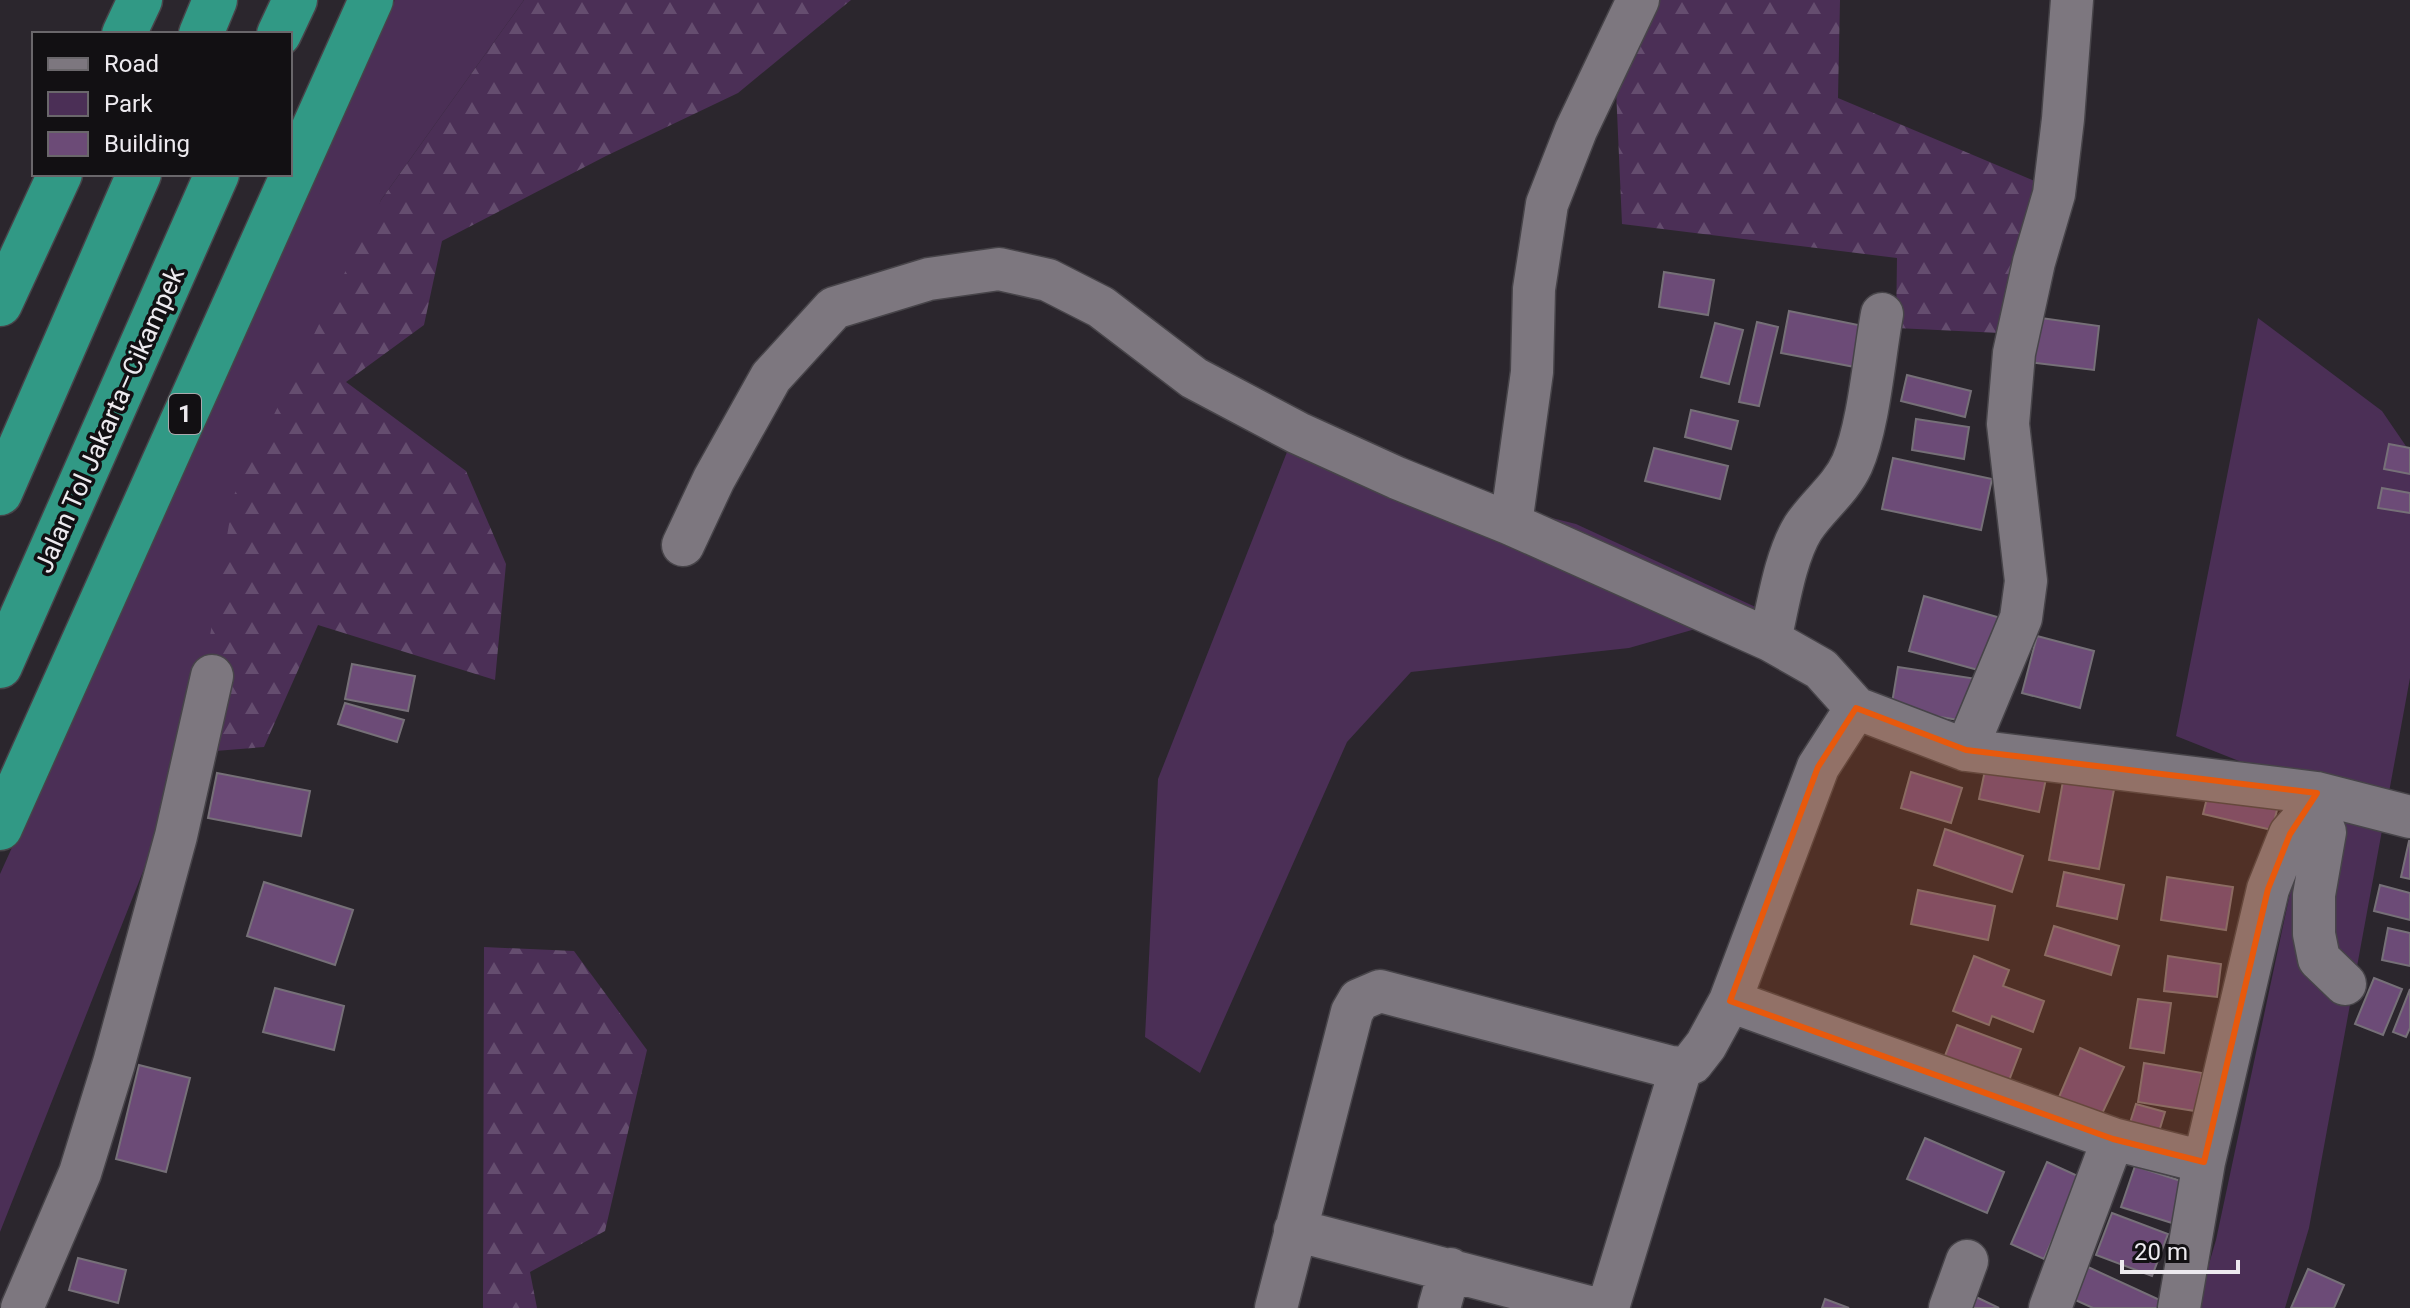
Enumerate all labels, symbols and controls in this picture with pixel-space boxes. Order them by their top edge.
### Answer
legend [32,32,292,176]
text: Road [104,50,159,78]
text: Park [104,90,153,118]
text: Building [104,130,190,158]
street label: Jalan Tol Jakarta–Cikampek [28,262,190,577]
road number: 1 [169,394,201,434]
scale bar [2122,1224,2238,1274]
text: 20 m [2134,1238,2188,1266]

